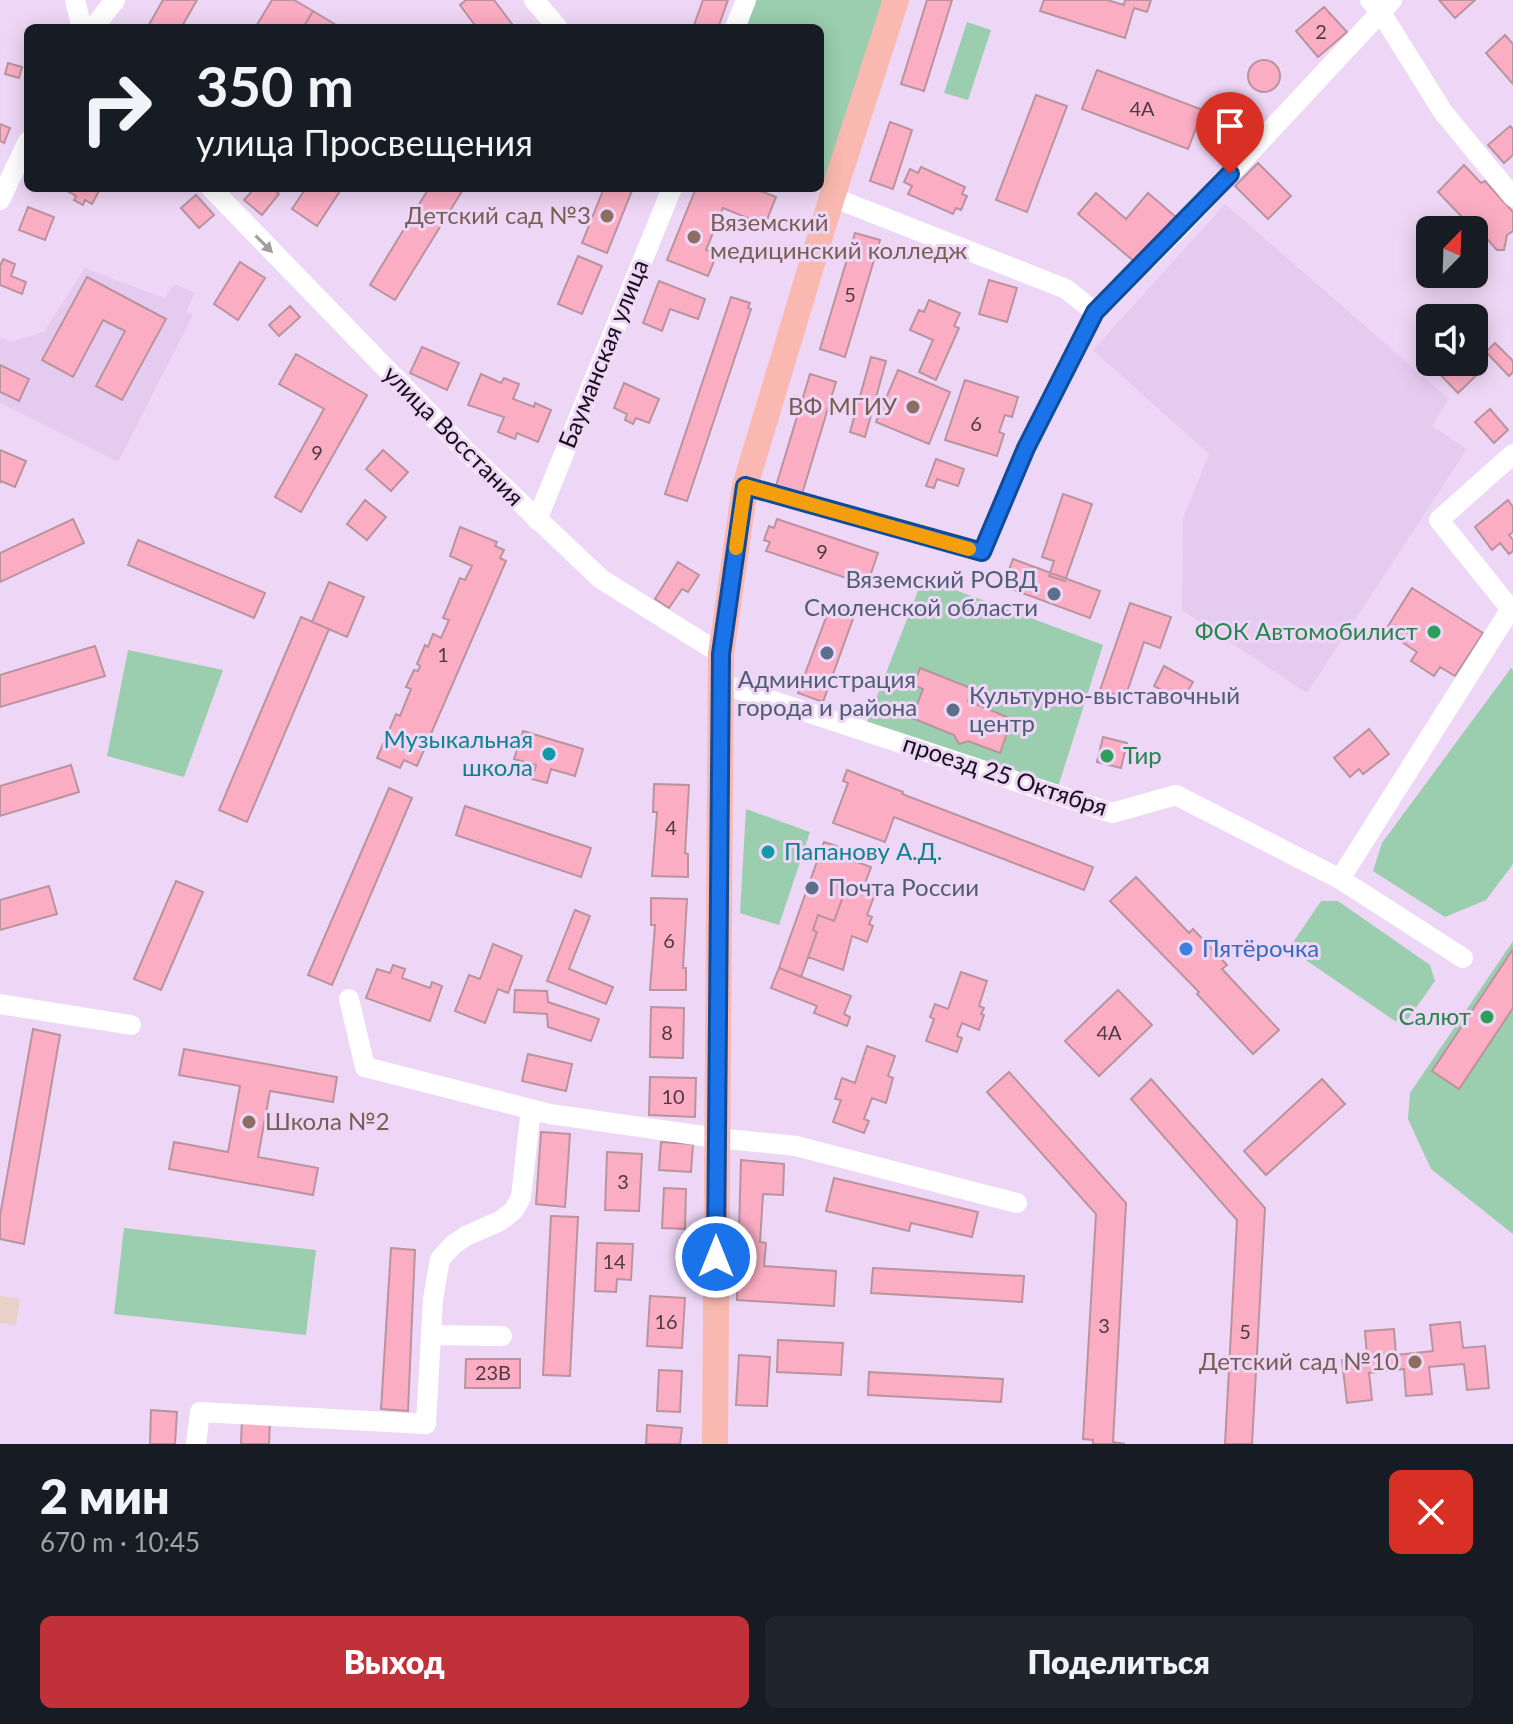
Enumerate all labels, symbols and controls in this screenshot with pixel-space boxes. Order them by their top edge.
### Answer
house number: 2 [1315,19,1327,43]
text: 350 m [196,52,354,119]
icon: right [64,56,168,160]
pin [1196,92,1264,174]
house number: 4А [1129,96,1155,120]
icon: arrive [1208,104,1252,148]
text: улица Просвещения [196,120,533,164]
place label: Детский сад №3 [405,200,591,229]
marker: Детский сад №3 [598,207,616,225]
place label: Вяземский медицинский колледж [710,207,967,264]
north arrow [1416,216,1488,288]
map controls [1416,216,1488,376]
marker: Вяземский медицинский колледж [685,228,703,246]
one-way arrow [255,234,273,253]
street label: Бауманская улица [552,255,654,452]
house number: 5 [844,282,856,306]
button: sound [1416,304,1488,376]
street label: улица Восстания [378,359,530,511]
place label: ВФ МГИУ [788,391,898,420]
marker: ВФ МГИУ [904,398,922,416]
house number: 6 [970,411,982,435]
house number: 9 [311,440,323,464]
house number: 9 [816,539,828,563]
place label: Вяземский РОВД Смоленской области [804,564,1038,621]
marker: Вяземский РОВД Смоленской области [1045,585,1063,603]
place label: ФОК Автомобилист [1195,616,1418,645]
marker: ФОК Автомобилист [1425,623,1443,641]
house number: 1 [437,642,449,666]
marker: Администрация города и района [818,644,836,662]
place label: Администрация города и района [737,664,917,721]
place label: Культурно-выставочный центр [969,680,1240,737]
marker: Культурно-выставочный центр [944,701,962,719]
place label: Музыкальная школа [383,724,533,781]
street label: проезд 25 Октября [900,728,1111,821]
place label: Тир [1123,740,1162,769]
marker: Музыкальная школа [540,745,558,763]
marker: Тир [1098,747,1116,765]
house number: 4 [665,815,677,839]
place label: Папанову А.Д. [784,836,942,865]
marker: Папанову А.Д. [759,843,777,861]
place label: Почта России [828,872,979,901]
marker: Почта России [803,879,821,897]
house number: 6 [663,928,675,952]
place label: Пятёрочка [1202,933,1319,962]
marker: Пятёрочка [1177,940,1195,958]
place label: Салют [1399,1001,1471,1030]
marker: Салют [1478,1008,1496,1026]
house number: 8 [661,1020,673,1044]
house number: 4А [1096,1020,1122,1044]
house number: 10 [661,1084,685,1108]
place label: Школа №2 [265,1106,390,1135]
marker: Школа №2 [240,1113,258,1131]
house number: 3 [617,1169,629,1193]
position arrow [674,1215,758,1299]
house number: 14 [602,1249,626,1273]
house number: 16 [654,1309,678,1333]
house number: 3 [1098,1313,1110,1337]
house number: 5 [1239,1319,1251,1343]
place label: Детский сад №10 [1199,1346,1399,1375]
marker: Детский сад №10 [1406,1353,1424,1371]
house number: 23В [475,1360,511,1384]
text: 2 мин [40,1467,170,1524]
button: close [1389,1470,1473,1554]
text: 670 m · 10:45 [40,1526,200,1558]
button: Выход [40,1616,749,1708]
button: Поделиться [765,1616,1473,1708]

